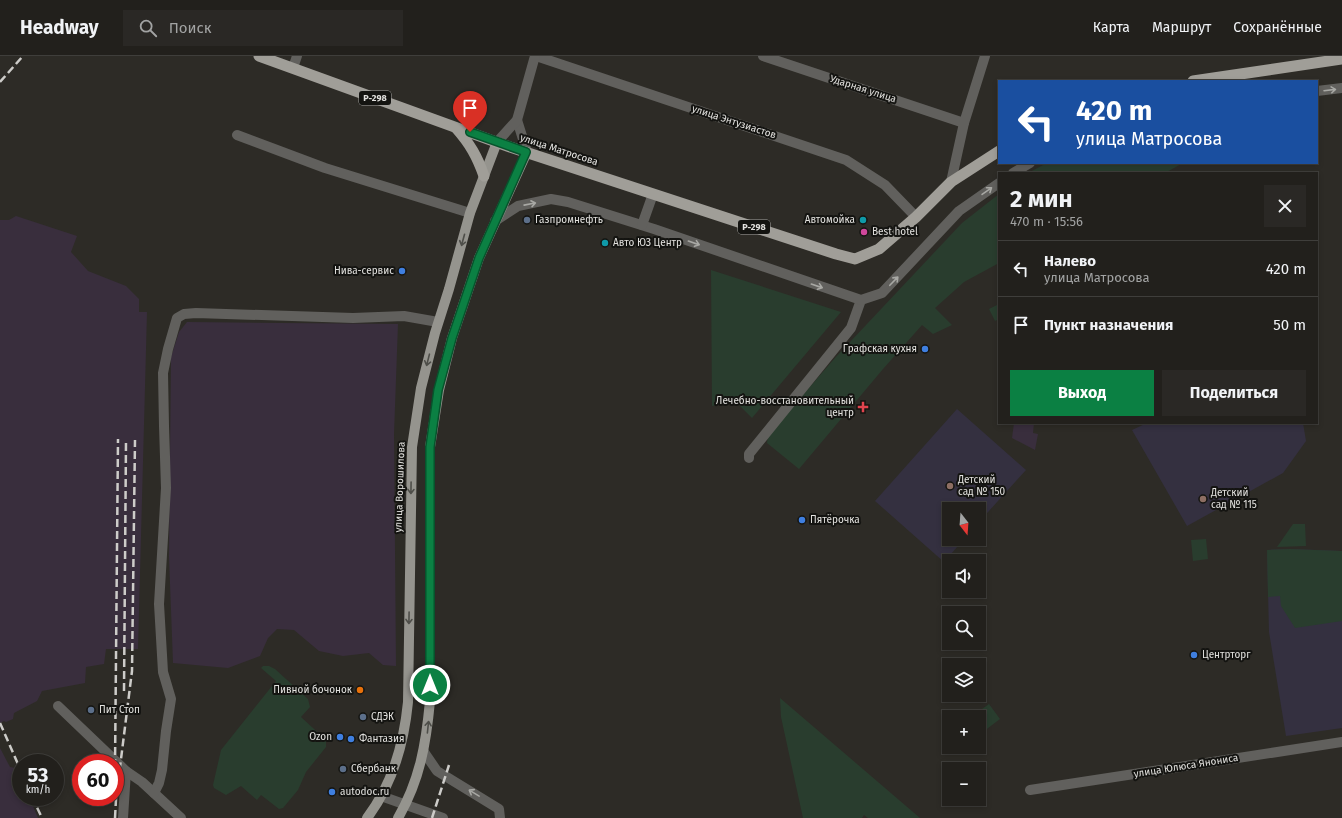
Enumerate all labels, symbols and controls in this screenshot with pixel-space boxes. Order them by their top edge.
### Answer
search box [123,10,403,46]
text: Headway [20,16,99,39]
icon: search [137,17,159,39]
text: Поиск [169,19,212,37]
text: Карта [1093,19,1130,36]
text: Маршрут [1152,19,1211,36]
text: Сохранённые [1233,19,1322,36]
street label: Ударная улица [828,73,898,105]
one-way arrow [1323,86,1336,94]
road number: Р-298 [359,91,391,105]
pin [453,91,487,132]
text: 420 m [1076,94,1152,127]
icon: left [1010,96,1062,148]
icon: arrive [459,97,481,119]
street label: улица Энтузиастов [690,103,778,141]
text: улица Матросова [1076,128,1222,150]
street label: улица Матросова [519,132,599,168]
text: 2 мин [1010,185,1072,213]
button: close [1264,185,1306,227]
one-way arrow [982,187,993,195]
one-way arrow [523,199,536,207]
place label: Газпромнефть [535,214,603,226]
place label: Автомойка [805,214,855,226]
text: 470 m · 15:56 [1010,214,1083,229]
marker: Газпромнефть [522,215,532,225]
marker: Автомойка [858,215,868,225]
road number: Р-298 [738,220,770,234]
place label: Best hotel [872,226,918,238]
marker: Best hotel [859,227,869,237]
one-way arrow [459,233,466,246]
place label: Авто ЮЗ Центр [613,237,682,249]
marker: Авто ЮЗ Центр [600,238,610,248]
one-way arrow [688,240,701,247]
text: Налево [1044,252,1096,270]
icon: left [1010,258,1032,280]
text: 420 m [1266,260,1306,278]
place label: Нива-сервис [334,265,394,277]
marker: Нива-сервис [397,266,407,276]
text: улица Матросова [1044,270,1150,285]
one-way arrow [889,276,899,286]
one-way arrow [811,282,823,290]
icon: arrive [1010,314,1032,336]
text: Пункт назначения [1044,316,1173,334]
text: 50 m [1273,316,1306,334]
place label: Графская кухня [843,343,917,355]
marker: Графская кухня [920,344,930,354]
one-way arrow [424,353,431,366]
button: Выход [1010,370,1154,416]
button: Поделиться [1162,370,1306,416]
place label: Лечебно-восстановительный центр [716,395,854,419]
marker: Лечебно-восстановительный центр [857,401,869,413]
street label: улица Ворошилова [392,441,408,533]
place label: Детский сад № 150 [957,474,1006,498]
one-way arrow [407,481,415,494]
marker: Детский сад № 150 [945,481,955,491]
place label: Детский сад № 115 [1210,487,1257,511]
marker: Детский сад № 115 [1198,494,1208,504]
north arrow [942,502,986,546]
map controls [942,502,986,806]
place label: Пятёрочка [810,513,860,526]
marker: Пятёрочка [797,515,807,525]
button: sound [942,554,986,598]
button: search [942,606,986,650]
one-way arrow [405,611,413,624]
place label: Центрторг [1202,649,1251,661]
marker: Центрторг [1189,650,1199,660]
button: layers [942,658,986,702]
position arrow [409,664,451,706]
place label: Пивной бочонок [273,684,353,696]
marker: Пивной бочонок [355,685,365,695]
place label: Пит Стоп [99,704,140,716]
marker: Пит Стоп [86,705,96,715]
button: + [942,710,986,754]
place label: СДЭК [371,711,394,723]
marker: СДЭК [358,712,368,722]
one-way arrow [424,721,431,734]
place label: Ozon [309,731,332,743]
marker: Ozon [335,732,345,742]
place label: Фантазия [359,733,405,745]
marker: Фантазия [346,734,356,744]
street label: улица Юлюса Янониса [1133,752,1239,780]
speed limit sign: 60 [72,754,124,806]
button: − [942,762,986,806]
text: 53 [28,763,48,787]
place label: Сбербанк [351,763,397,775]
marker: Сбербанк [338,764,348,774]
text: km/h [26,784,50,796]
place label: autodoc.ru [340,786,389,798]
marker: autodoc.ru [327,787,337,797]
one-way arrow [468,789,480,797]

